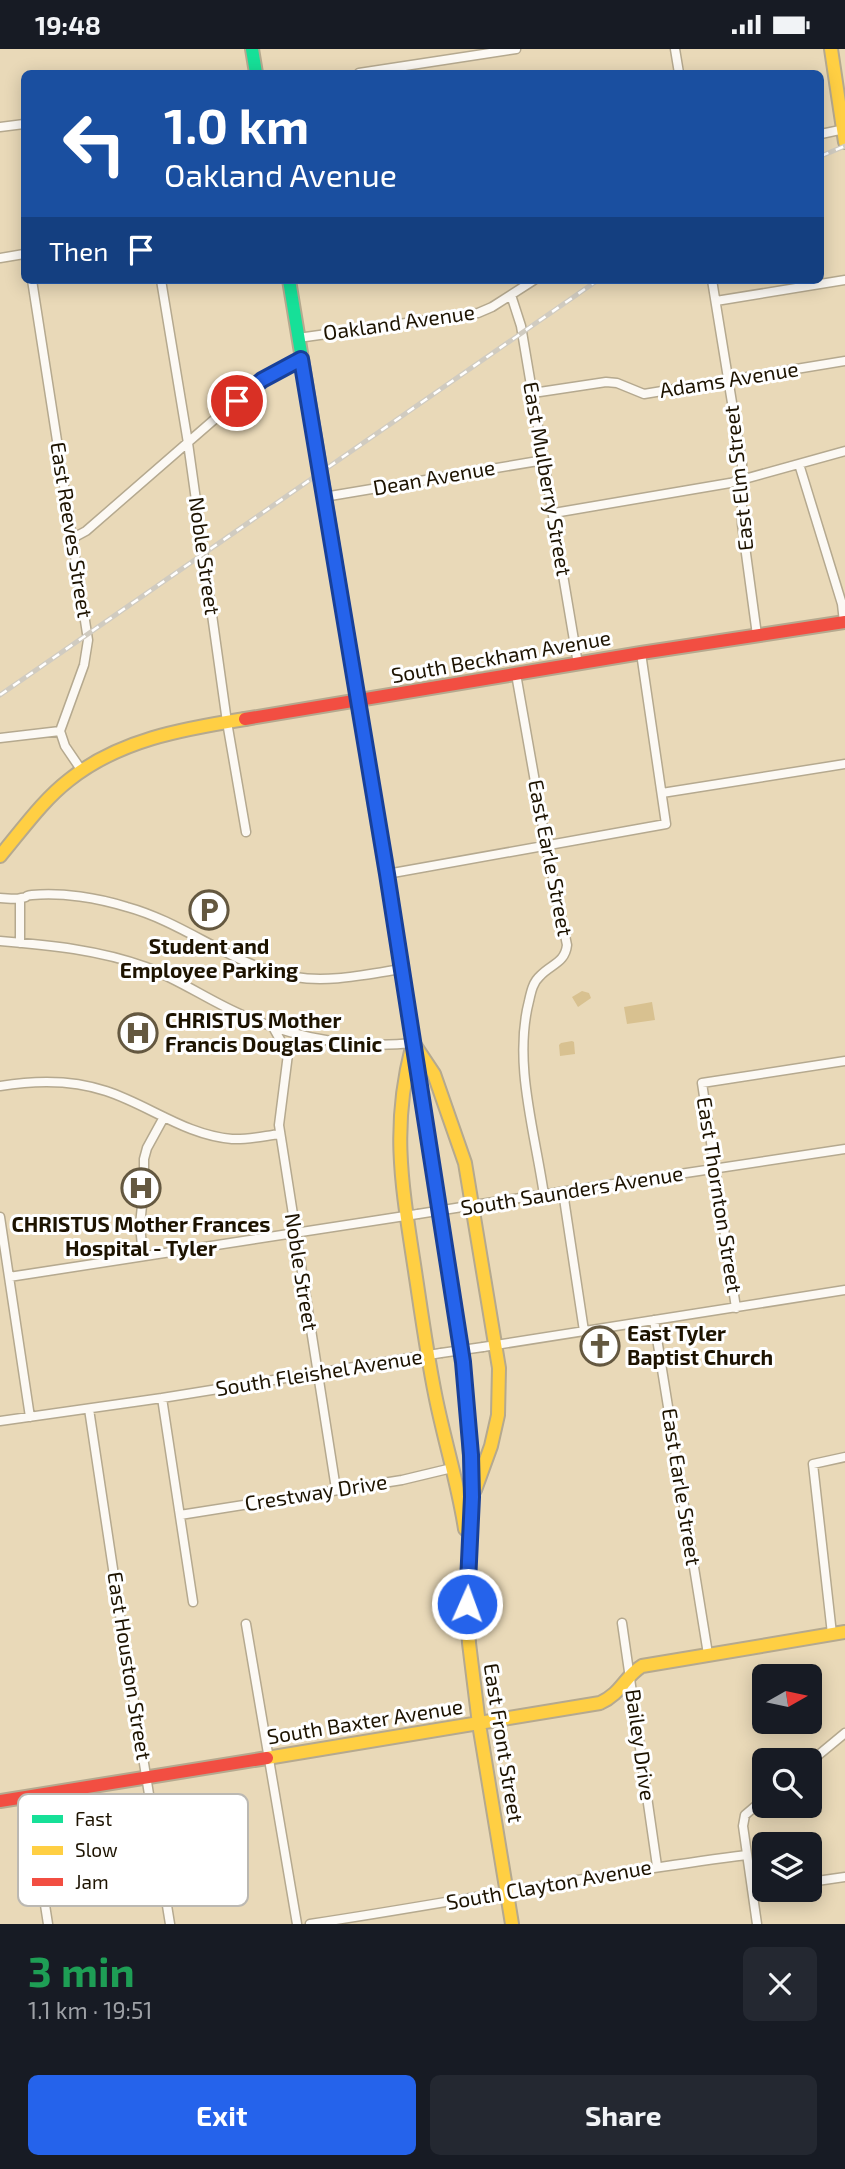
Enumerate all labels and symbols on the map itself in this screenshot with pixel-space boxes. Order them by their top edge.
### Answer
street label: Oakland Avenue [321,299,476,345]
street label: Adams Avenue [658,355,800,402]
pin [207,371,267,431]
street label: East Mulberry Street [519,380,578,578]
street label: East Elm Street [717,404,758,552]
street label: East Reeves Street [46,440,99,620]
street label: Dean Avenue [371,453,497,500]
street label: Noble Street [185,495,226,617]
street label: South Beckham Avenue [389,624,612,687]
street label: East Earle Street [524,777,579,938]
parking icon: Student and Employee Parking [188,889,230,931]
place label: Student and Employee Parking [120,933,298,983]
place label: CHRISTUS Mother Francis Douglas Clinic [165,1007,382,1056]
hospital icon: CHRISTUS Mother Francis Douglas Clinic [117,1012,159,1054]
street label: East Thornton Street [693,1095,748,1295]
street label: South Saunders Avenue [459,1160,685,1219]
hospital icon: CHRISTUS Mother Frances Hospital - Tyler [120,1167,162,1209]
place label: CHRISTUS Mother Frances Hospital - Tyler [12,1211,270,1261]
street label: Noble Street [281,1211,324,1333]
place label: East Tyler Baptist Church [627,1320,773,1369]
church icon: East Tyler Baptist Church [579,1325,621,1367]
street label: South Fleishel Avenue [214,1343,424,1400]
street label: East Earle Street [658,1406,707,1567]
street label: Crestway Drive [243,1468,389,1515]
position arrow [430,1567,504,1641]
street label: East Houston Street [103,1570,158,1762]
street label: East Front Street [480,1661,529,1824]
north arrow [752,1664,822,1734]
street label: Bailey Drive [621,1687,662,1802]
street label: South Baxter Avenue [265,1693,465,1748]
legend [18,1794,248,1906]
text: Fast [75,1807,112,1830]
text: Slow [75,1838,118,1861]
street label: South Clayton Avenue [444,1853,653,1914]
text: Jam [75,1870,109,1893]

